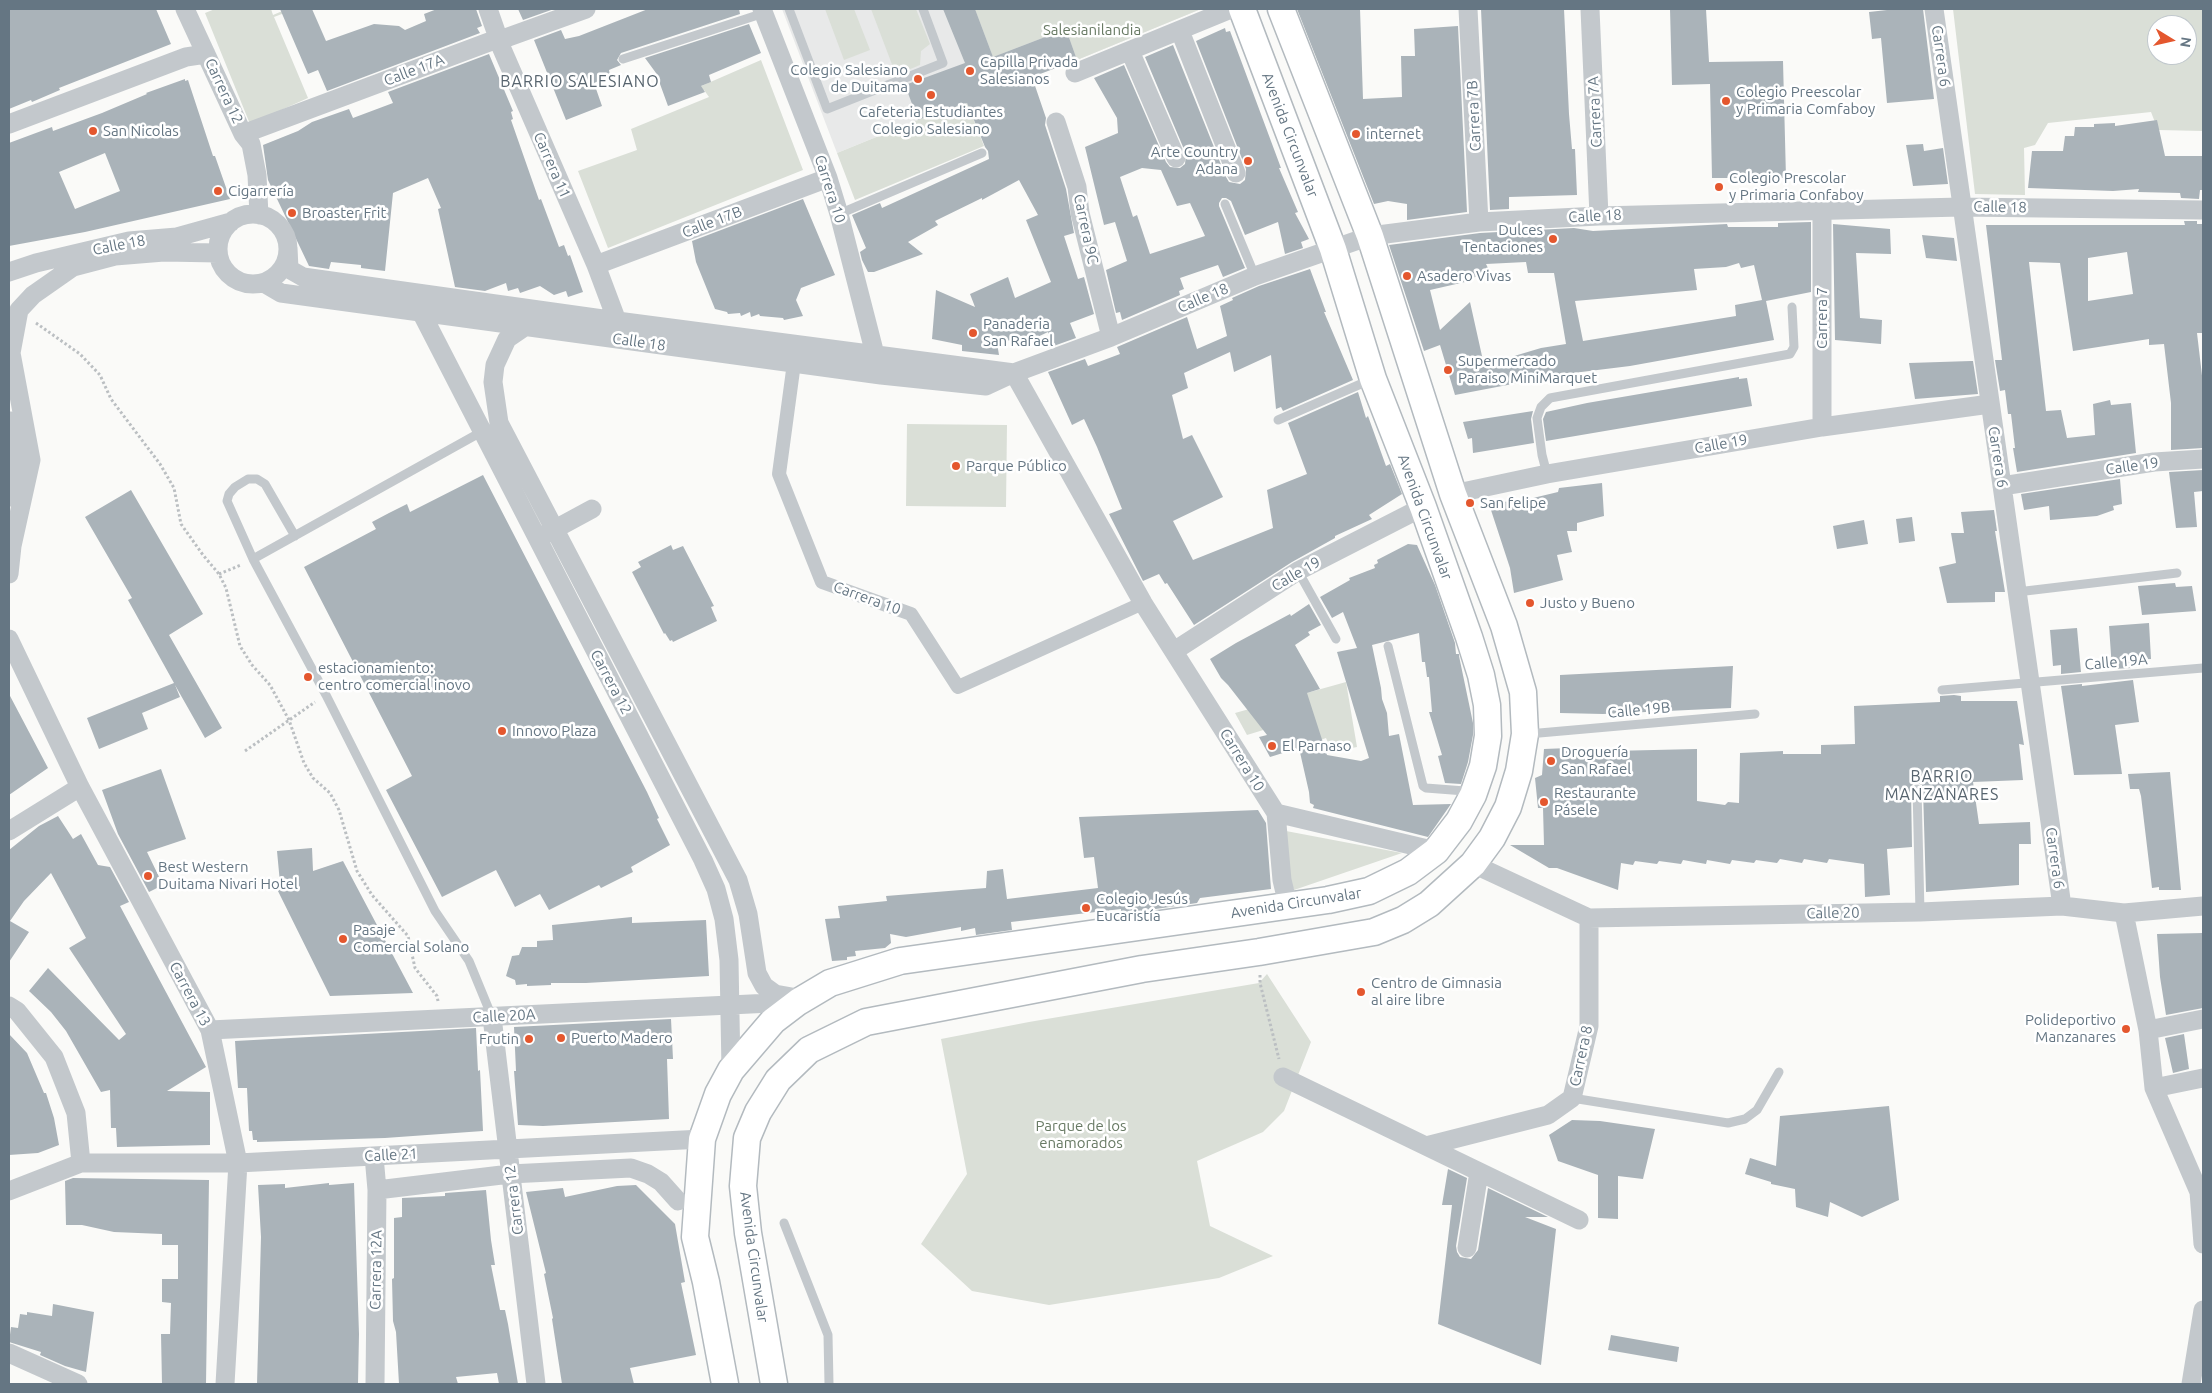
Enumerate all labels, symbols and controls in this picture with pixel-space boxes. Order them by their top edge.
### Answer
north arrow [2147,15,2197,65]
park label: Salesianilandia [1043,21,1141,39]
street label: Carrera 6 [1928,24,1954,88]
text: N [2177,36,2195,49]
street label: Calle 17A [381,50,447,90]
place label: Capilla Privada Salesianos [980,53,1078,88]
street label: Carrera 12 [201,55,247,127]
place label: Colegio Salesiano de Duitama [790,61,908,96]
marker: Capilla Privada Salesianos [964,65,976,77]
street label: Avenida Circunvalar [1258,70,1322,200]
district label: BARRIO SALESIANO [498,72,662,92]
marker: Colegio Salesiano de Duitama [912,73,924,85]
street label: Carrera 7A [1584,76,1606,148]
street label: Carrera 7B [1463,80,1485,152]
place label: Colegio Preescolar y Primaria Comfaboy [1736,83,1875,118]
marker: Cafeteria Estudiantes Colegio Salesiano [925,89,937,101]
marker: Colegio Preescolar y Primaria Comfaboy [1720,95,1732,107]
place label: Cafeteria Estudiantes Colegio Salesiano [859,103,1003,138]
place label: San Nicolas [103,122,179,140]
marker: San Nicolas [87,125,99,137]
place label: internet [1366,125,1421,143]
marker: internet [1350,128,1362,140]
street label: Carrera 11 [529,129,575,201]
place label: Arte Country Adana [1151,143,1238,178]
street label: Carrera 10 [811,153,849,225]
marker: Arte Country Adana [1242,155,1254,167]
place label: Colegio Prescolar y Primaria Confaboy [1729,169,1864,204]
marker: Colegio Prescolar y Primaria Confaboy [1713,181,1725,193]
place label: Cigarrería [228,182,294,200]
marker: Cigarrería [212,185,224,197]
street label: Carrera 9C [1070,192,1102,266]
street label: Calle 18 [1973,198,2027,216]
street label: Calle 17B [679,202,745,242]
place label: Broaster Frit [302,204,386,222]
street label: Calle 18 [1568,206,1622,226]
marker: Broaster Frit [286,207,298,219]
place label: Dulces Tentaciones [1462,221,1543,256]
street label: Calle 18 [91,231,147,259]
marker: Dulces Tentaciones [1547,233,1559,245]
place label: Asadero Vivas [1417,267,1511,285]
marker: Asadero Vivas [1401,270,1413,282]
street label: Calle 18 [1175,279,1231,317]
street label: Carrera 7 [1813,287,1831,349]
place label: Panaderia San Rafael [983,315,1053,350]
marker: Panaderia San Rafael [967,327,979,339]
street label: Calle 18 [611,329,667,355]
place label: Supermercado Paraiso MiniMarquet [1458,352,1597,387]
marker: Supermercado Paraiso MiniMarquet [1442,364,1454,376]
street label: Carrera 6 [1984,425,2012,489]
street label: Calle 19 [1693,430,1749,458]
street label: Avenida Circunvalar [1394,452,1456,582]
street label: Calle 19 [2104,453,2160,479]
place label: Parque Público [966,457,1067,475]
marker: Parque Público [950,460,962,472]
place label: San felipe [1480,494,1546,512]
marker: San felipe [1464,497,1476,509]
street label: Calle 19 [1268,553,1324,595]
street label: Carrera 10 [831,578,903,618]
place label: Justo y Bueno [1540,594,1635,612]
marker: Justo y Bueno [1524,597,1536,609]
street label: Carrera 12 [587,647,635,717]
street label: Calle 19A [2084,650,2148,674]
place label: estacionamiento: centro comercial inovo [318,659,471,694]
marker: estacionamiento: centro comercial inovo [302,671,314,683]
street label: Calle 19B [1607,698,1671,722]
place label: Innovo Plaza [512,722,596,740]
marker: Innovo Plaza [496,725,508,737]
street label: Carrera 10 [1216,725,1268,795]
place label: El Parnaso [1282,737,1352,755]
marker: El Parnaso [1266,740,1278,752]
place label: Droguería San Rafael [1561,743,1631,778]
marker: Droguería San Rafael [1545,755,1557,767]
district label: BARRIO MANZANARES [1883,767,2001,805]
place label: Restaurante Pásele [1554,784,1636,819]
marker: Restaurante Pásele [1538,796,1550,808]
street label: Carrera 6 [2042,826,2068,890]
place label: Best Western Duitama Nivari Hotel [158,858,298,893]
marker: Best Western Duitama Nivari Hotel [142,870,154,882]
street label: Avenida Circunvalar [1229,884,1363,922]
place label: Colegio Jesús Eucaristía [1096,890,1188,925]
marker: Colegio Jesús Eucaristía [1080,902,1092,914]
street label: Calle 20 [1806,904,1860,922]
place label: Pasaje Comercial Solano [353,921,469,956]
marker: Pasaje Comercial Solano [337,933,349,945]
street label: Carrera 13 [166,959,214,1029]
place label: Centro de Gimnasia al aire libre [1371,974,1502,1009]
marker: Centro de Gimnasia al aire libre [1355,986,1367,998]
street label: Calle 20A [472,1005,536,1027]
place label: Polideportivo Manzanares [2025,1011,2116,1046]
marker: Polideportivo Manzanares [2120,1023,2132,1035]
street label: Carrera 8 [1566,1024,1596,1088]
place label: Puerto Madero [571,1029,673,1047]
place label: Frutin [479,1030,519,1048]
marker: Puerto Madero [555,1032,567,1044]
marker: Frutin [523,1033,535,1045]
park label: Parque de los enamorados [1036,1117,1126,1152]
street label: Calle 21 [364,1145,418,1165]
street label: Carrera 12 [501,1164,527,1236]
street label: Avenida Circunvalar [736,1190,772,1324]
street label: Carrera 12A [366,1230,386,1310]

